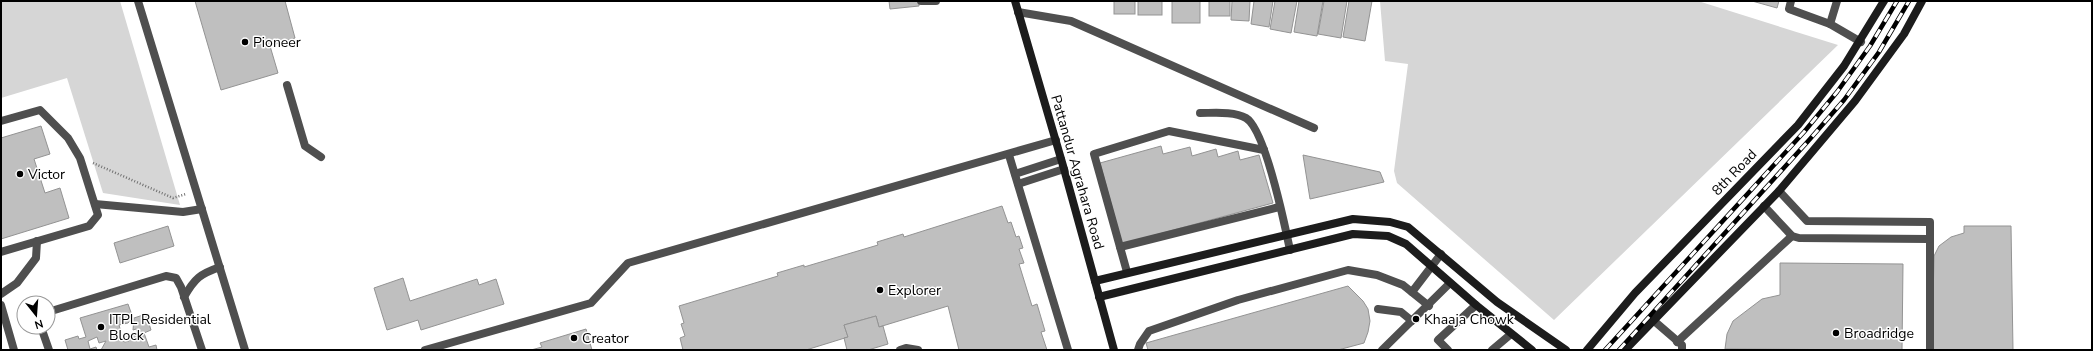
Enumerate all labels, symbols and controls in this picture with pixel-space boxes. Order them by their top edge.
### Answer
place label: Pioneer [253,33,301,52]
marker: Pioneer [240,37,250,47]
street label: Pattandur Agrahara Road [1046,93,1109,252]
street label: 8th Road [1708,145,1761,200]
place label: Victor [27,165,65,184]
marker: Victor [15,169,25,179]
place label: Explorer [888,281,941,300]
marker: Explorer [875,285,885,295]
north arrow [16,295,56,335]
place label: ITPL Residential Block [109,310,212,345]
place label: Khaaja Chowk [1424,310,1515,329]
marker: Khaaja Chowk [1411,314,1421,324]
text: N [33,316,45,332]
marker: ITPL Residential Block [96,322,106,332]
place label: Broadridge [1844,324,1914,343]
marker: Broadridge [1831,328,1841,338]
place label: Creator [582,329,629,348]
marker: Creator [569,333,579,343]

